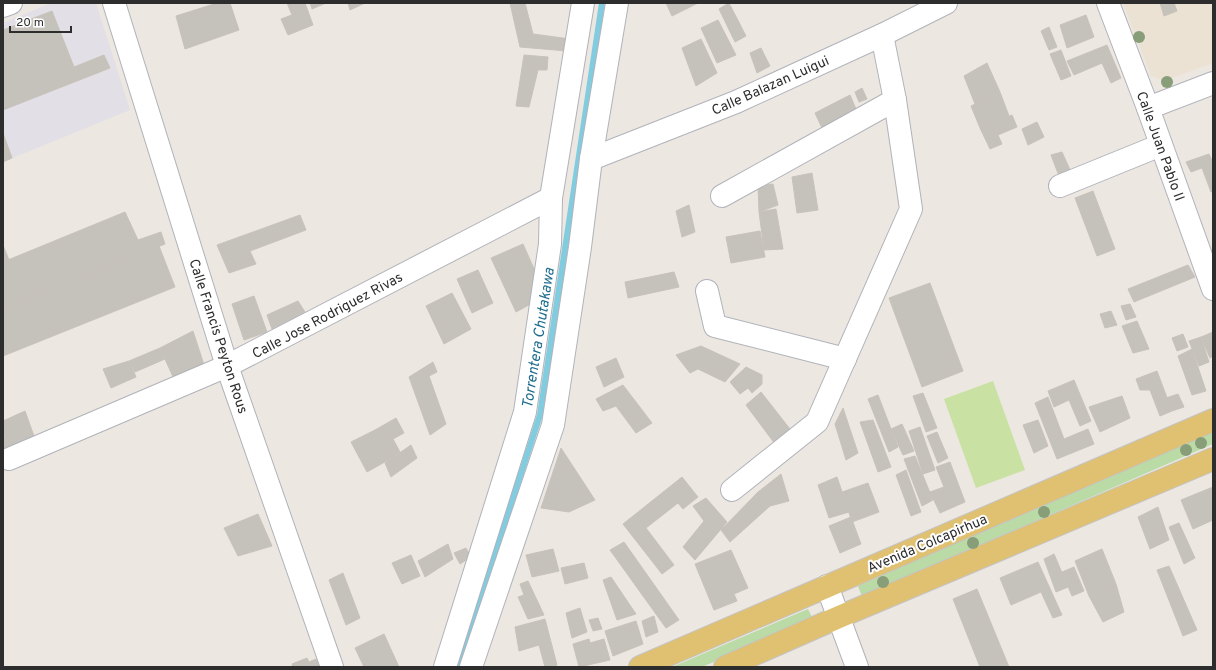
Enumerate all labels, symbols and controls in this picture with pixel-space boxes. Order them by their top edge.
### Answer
scale bar [10,8,71,34]
text: 20 m [16,15,44,31]
street label: Calle Balazan Luigui [709,53,832,120]
street label: Calle Juan Pablo II [1132,89,1187,204]
street label: Calle Francis Peyton Rous [185,257,251,416]
water label: Torrentera Chutakawa [519,266,560,410]
street label: Calle Jose Rodriguez Rivas [250,269,406,363]
street label: Avenida Colcapirhua [865,511,990,577]

